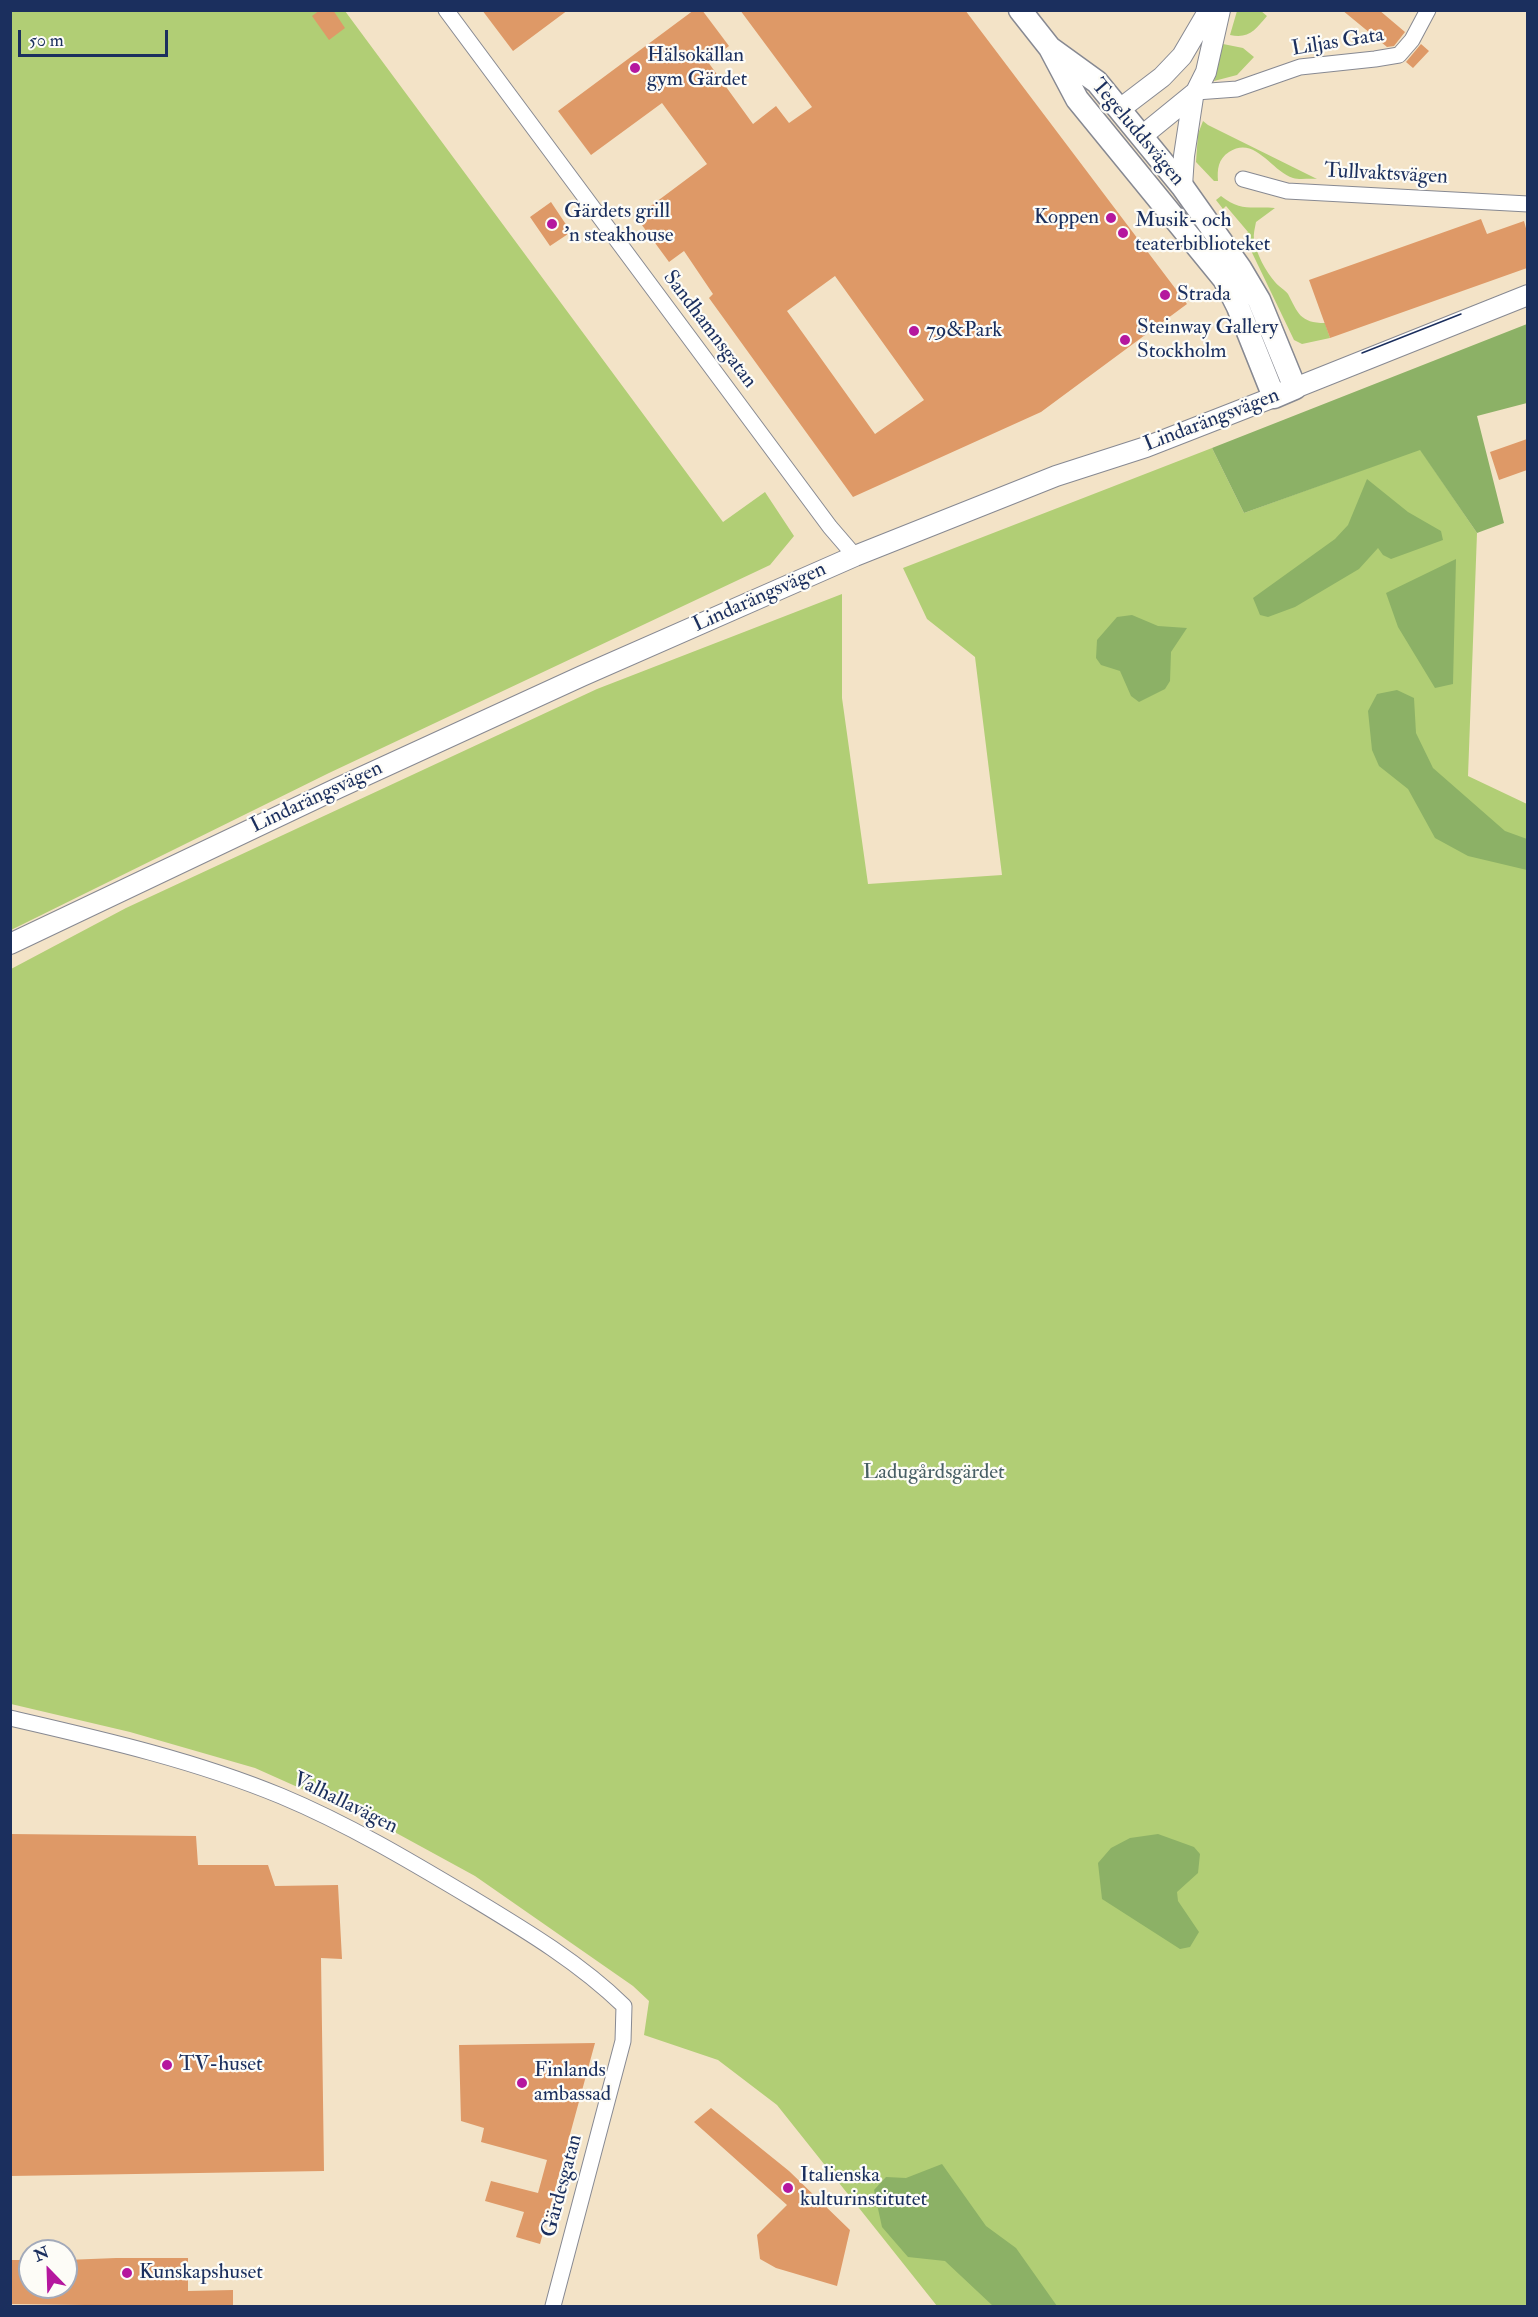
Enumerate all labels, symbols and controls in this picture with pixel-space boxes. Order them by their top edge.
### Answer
scale bar [21,18,171,56]
street label: Liljas Gata [1290,23,1386,63]
text: 50 m [29,29,64,52]
place label: Hälsokällan gym Gärdet [647,43,747,93]
marker: Hälsokällan gym Gärdet [628,61,642,75]
street label: Tegeluddsvägen [1085,74,1189,192]
street label: Tullvaktsvägen [1323,159,1449,191]
place label: Gärdets grill 'n steakhouse [564,199,674,249]
place label: Koppen [1034,205,1099,231]
place label: Musik- och teaterbiblioteket [1135,208,1270,258]
marker: Koppen [1104,211,1118,225]
marker: Gärdets grill 'n steakhouse [545,217,559,231]
marker: Musik- och teaterbiblioteket [1116,226,1130,240]
street label: Sandhamnsgatan [657,266,761,394]
place label: Strada [1177,282,1231,308]
marker: Strada [1158,288,1172,302]
place label: Steinway Gallery Stockholm [1137,315,1278,365]
place label: 79&Park [926,318,1002,344]
marker: 79&Park [907,324,921,338]
marker: Steinway Gallery Stockholm [1118,333,1132,347]
street label: Lindarängsvägen [1141,384,1283,458]
street label: Lindarängsvägen [690,557,830,639]
street label: Lindarängsvägen [247,756,387,840]
park label: Ladugårdsgärdet [863,1460,1005,1486]
street label: Valhallavägen [289,1768,401,1840]
place label: TV-huset [179,2052,263,2078]
marker: TV-huset [160,2058,174,2072]
place label: Finlands ambassad [534,2058,611,2108]
marker: Finlands ambassad [515,2076,529,2090]
street label: Gärdesgatan [537,2132,589,2240]
place label: Italienska kulturinstitutet [800,2163,927,2213]
marker: Italienska kulturinstitutet [781,2181,795,2195]
north arrow [18,2239,78,2299]
text: N [31,2242,52,2266]
place label: Kunskapshuset [139,2260,263,2286]
marker: Kunskapshuset [120,2266,134,2280]

